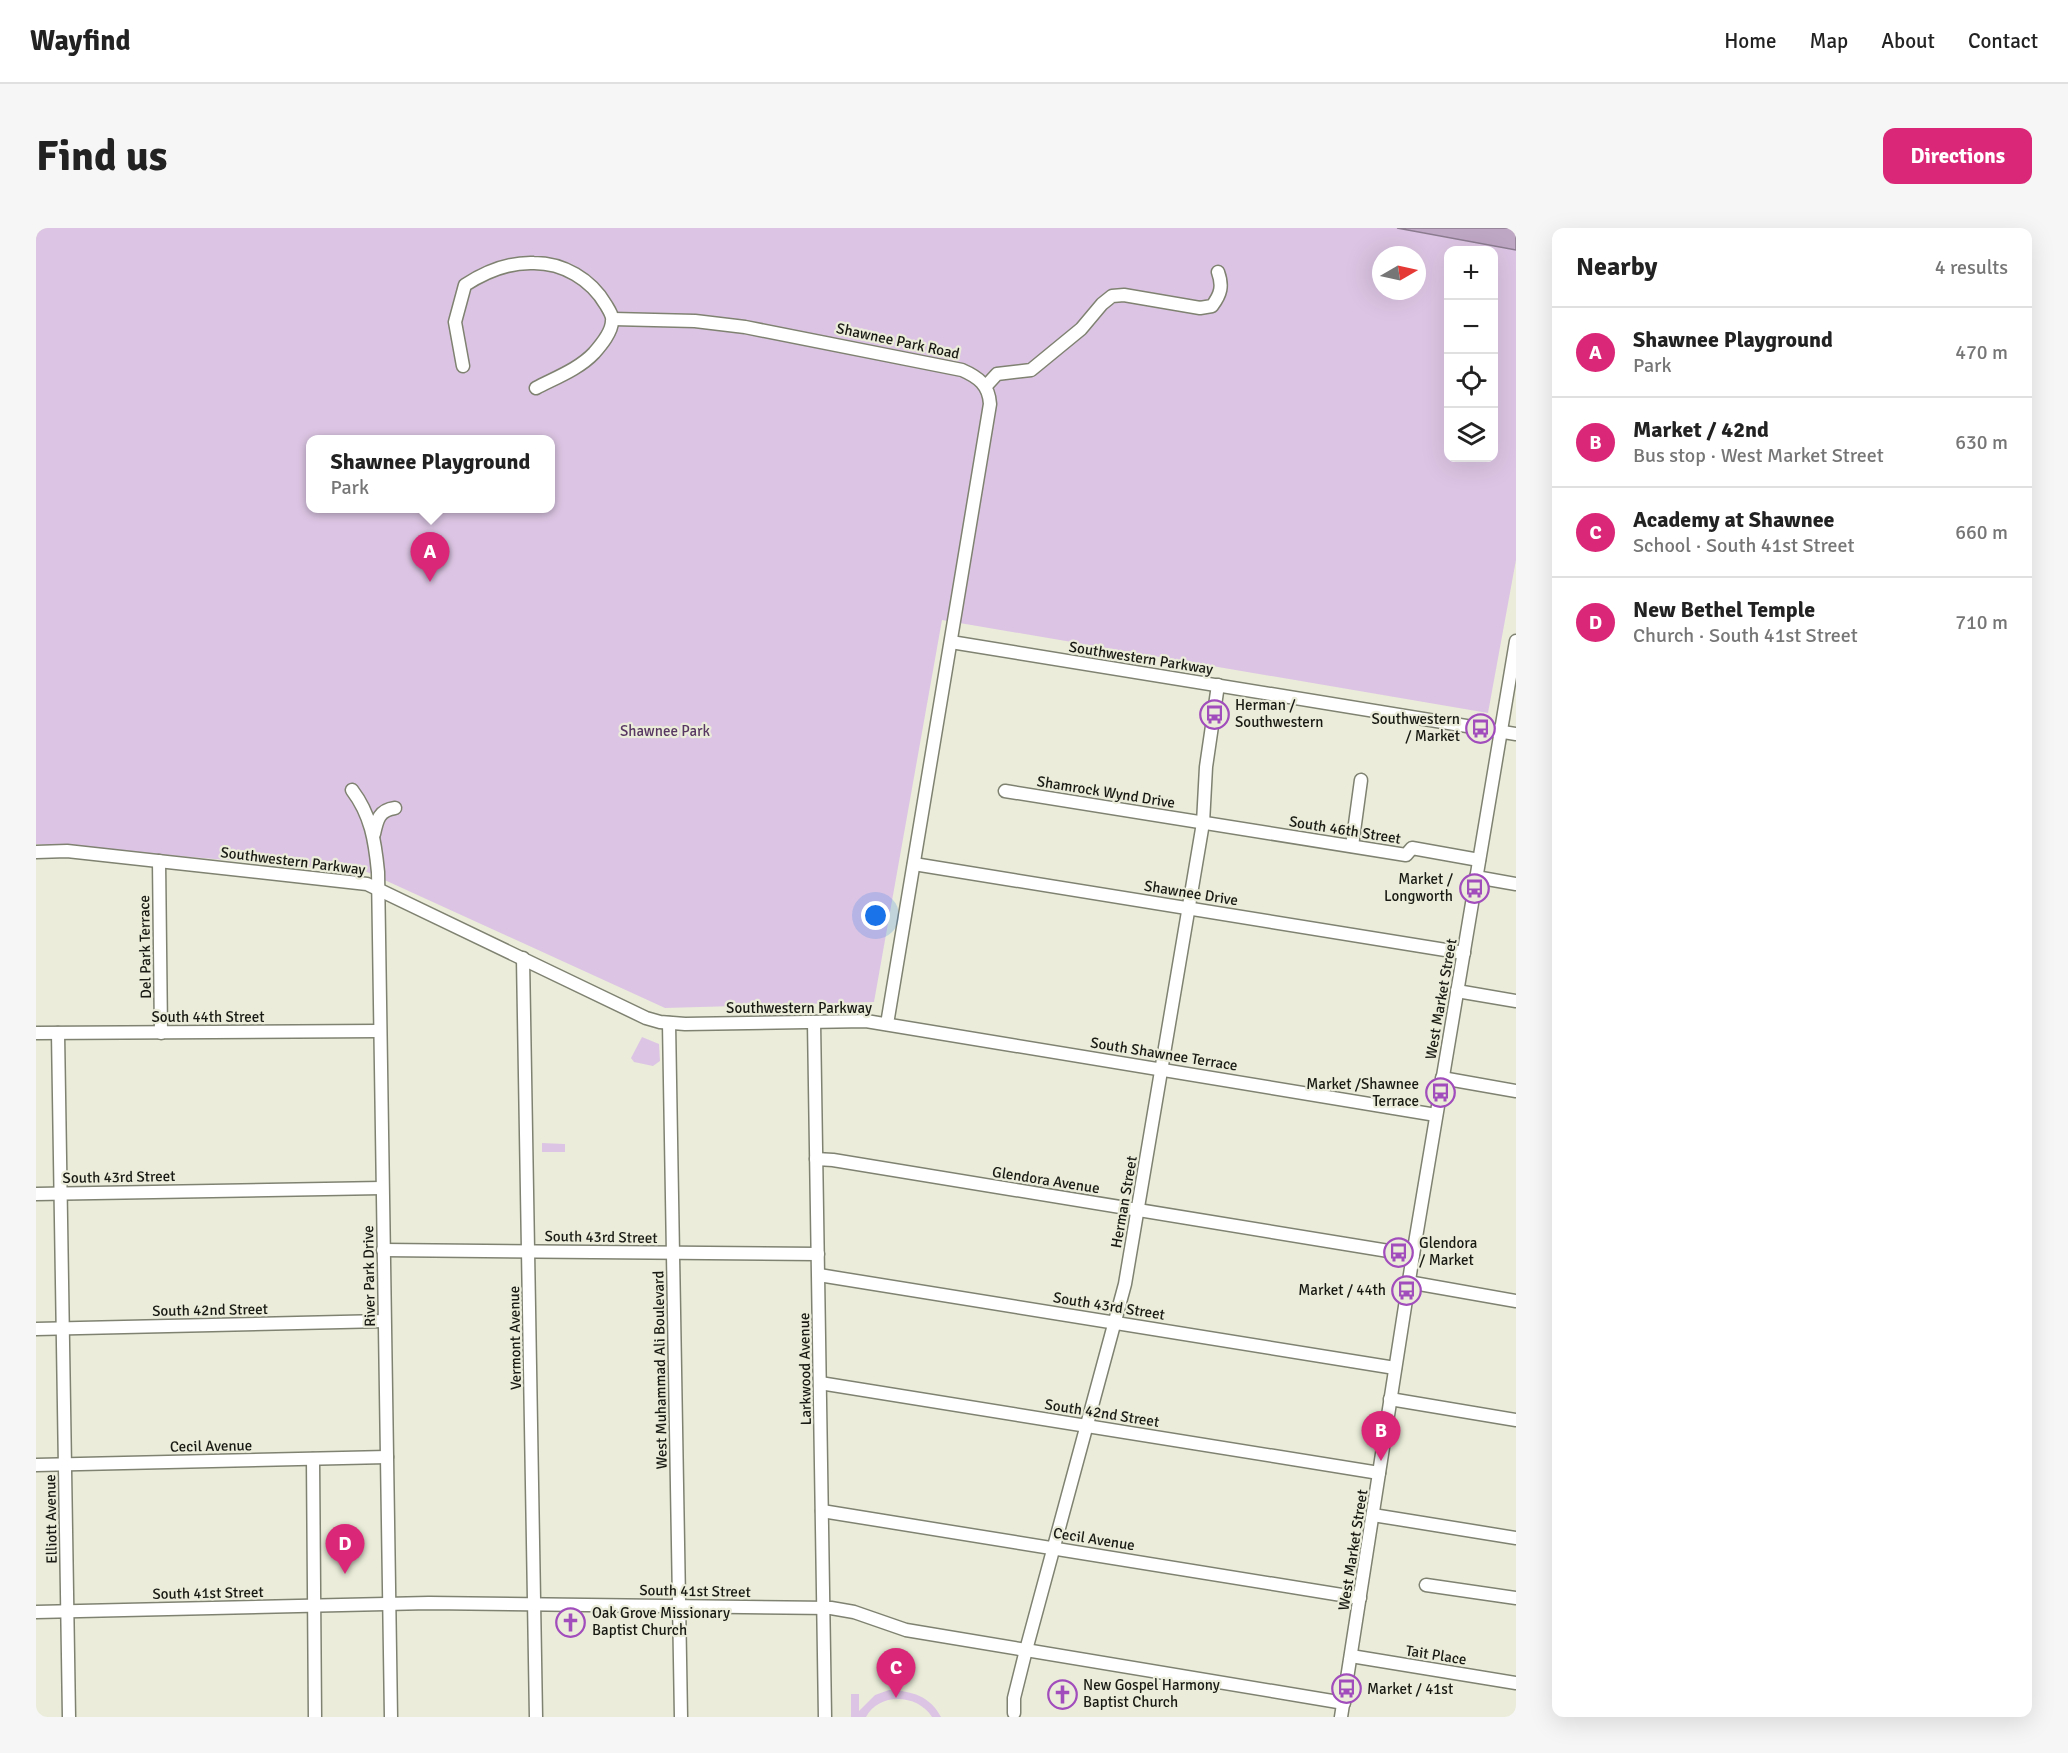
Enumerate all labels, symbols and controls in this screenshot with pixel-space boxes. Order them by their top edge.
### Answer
text: Wayfind [30,24,131,58]
text: Home [1724,28,1777,54]
text: Map [1810,28,1848,54]
text: About [1881,28,1935,54]
text: Contact [1968,28,2038,54]
button: Directions [1883,128,2032,184]
text: Find us [36,131,167,182]
north arrow [1372,246,1426,300]
map controls [1444,246,1498,462]
button: + [1444,246,1498,300]
text: Nearby [1576,251,1657,283]
text: 4 results [1935,255,2008,280]
button: − [1444,300,1498,354]
street label: Shawnee Park Road [835,319,961,363]
text: Shawnee Playground [1633,326,1833,353]
text: A [1589,340,1602,365]
text: 470 m [1955,340,2008,365]
text: Park [1633,353,1671,378]
button: locate [1444,354,1498,408]
button: layers [1444,408,1498,462]
text: Market / 42nd [1633,416,1769,443]
text: B [1589,430,1602,455]
text: 630 m [1955,430,2008,455]
popup [306,435,555,513]
text: Bus stop · West Market Street [1633,443,1884,468]
text: Shawnee Playground [331,448,530,475]
text: Park [331,475,369,500]
text: Academy at Shawnee [1633,506,1835,533]
text: C [1589,520,1602,545]
text: 660 m [1955,520,2008,545]
pin: A [410,532,450,582]
text: School · South 41st Street [1633,533,1855,558]
text: New Bethel Temple [1633,596,1815,623]
text: D [1589,610,1602,635]
text: 710 m [1955,610,2008,635]
text: Church · South 41st Street [1633,623,1858,648]
street label: Southwestern Parkway [1068,638,1214,678]
place label: Herman / Southwestern [1235,696,1324,731]
bus stop icon: Herman / Southwestern [1198,698,1230,730]
place label: Southwestern / Market [1371,710,1460,745]
bus stop icon: Southwestern / Market [1465,712,1497,744]
park label: Shawnee Park [620,722,711,740]
street label: Shamrock Wynd Drive [1036,772,1176,812]
street label: South 46th Street [1288,812,1402,848]
street label: Southwestern Parkway [220,843,366,879]
place label: Market / Longworth [1384,870,1454,905]
bus stop icon: Market / Longworth [1458,872,1490,904]
street label: Shawnee Drive [1143,877,1239,909]
street label: Del Park Terrace [135,895,155,999]
your location [861,901,890,930]
street label: West Market Street [1422,937,1460,1061]
street label: Southwestern Parkway [726,999,872,1017]
street label: South 44th Street [151,1008,265,1026]
street label: South Shawnee Terrace [1089,1033,1239,1075]
place label: Market /Shawnee Terrace [1306,1075,1419,1110]
bus stop icon: Market /Shawnee Terrace [1424,1077,1456,1109]
street label: Herman Street [1107,1155,1141,1249]
street label: Glendora Avenue [991,1163,1101,1197]
street label: South 43rd Street [62,1167,176,1187]
street label: River Park Drive [359,1225,379,1327]
street label: South 43rd Street [544,1227,658,1247]
place label: Glendora / Market [1419,1234,1477,1269]
bus stop icon: Glendora / Market [1382,1236,1414,1268]
street label: West Muhammad Ali Boulevard [649,1270,671,1469]
bus stop icon: Market / 44th [1391,1274,1423,1306]
place label: Market / 44th [1298,1281,1386,1299]
street label: Vermont Avenue [505,1286,525,1390]
street label: South 43rd Street [1052,1288,1166,1324]
street label: South 42nd Street [152,1300,268,1320]
street label: Larkwood Avenue [795,1312,815,1426]
street label: South 42nd Street [1043,1395,1161,1431]
pin: B [1362,1412,1400,1461]
street label: Cecil Avenue [170,1436,252,1456]
street label: Elliott Avenue [41,1474,61,1564]
street label: West Market Street [1335,1488,1371,1612]
pin: D [326,1524,364,1574]
street label: Cecil Avenue [1052,1524,1136,1554]
street label: South 41st Street [639,1581,751,1601]
street label: South 41st Street [152,1583,264,1603]
place label: Oak Grove Missionary Baptist Church [592,1604,730,1639]
church icon: Oak Grove Missionary Baptist Church [555,1606,587,1638]
street label: Tait Place [1404,1641,1468,1669]
pin: C [876,1648,916,1698]
bus stop icon: Market / 41st [1330,1673,1362,1705]
place label: New Gospel Harmony Baptist Church [1083,1676,1220,1711]
church icon: New Gospel Harmony Baptist Church [1046,1678,1078,1710]
place label: Market / 41st [1367,1680,1453,1698]

